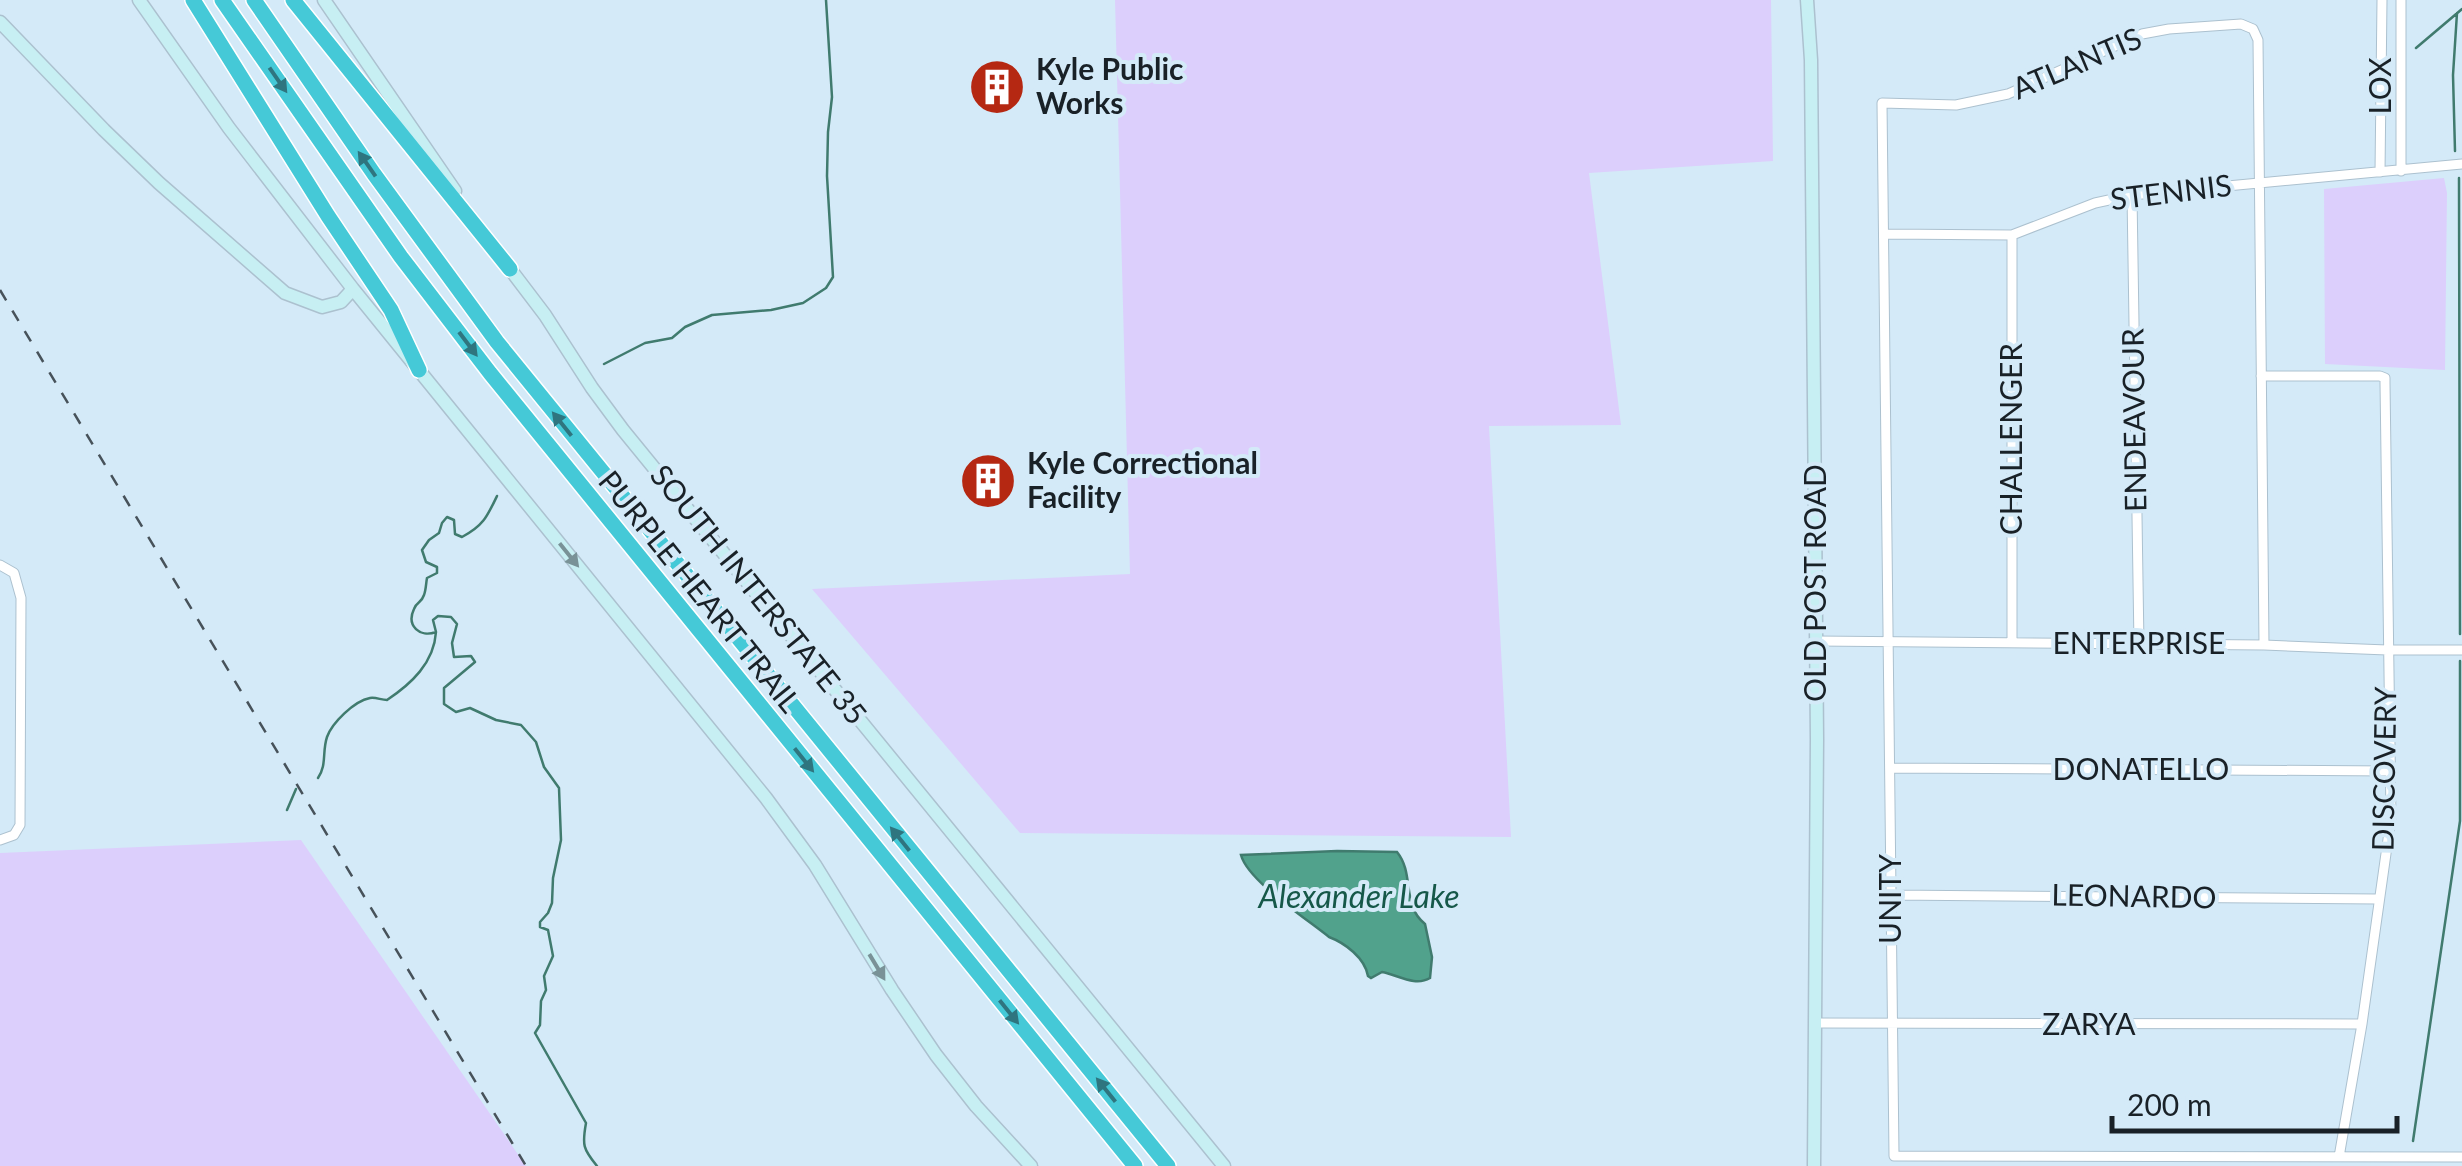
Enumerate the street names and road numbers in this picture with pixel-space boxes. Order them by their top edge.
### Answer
street label: ATLANTIS [2006,19,2146,105]
street label: LOX [2361,57,2397,115]
street label: STENNIS [2108,166,2233,216]
street label: ENDEAVOUR [2113,328,2153,512]
street label: CHALLENGER [1992,343,2028,535]
street label: SOUTH INTERSTATE 35 [644,457,875,731]
street label: PURPLE HEART TRAIL [592,463,809,719]
street label: OLD POST ROAD [1796,464,1832,702]
street label: ENTERPRISE [2053,624,2225,660]
street label: DISCOVERY [2364,686,2402,852]
street label: DONATELLO [2053,750,2229,786]
street label: UNITY [1871,854,1907,944]
street label: LEONARDO [2051,876,2217,914]
street label: ZARYA [2042,1005,2136,1041]

